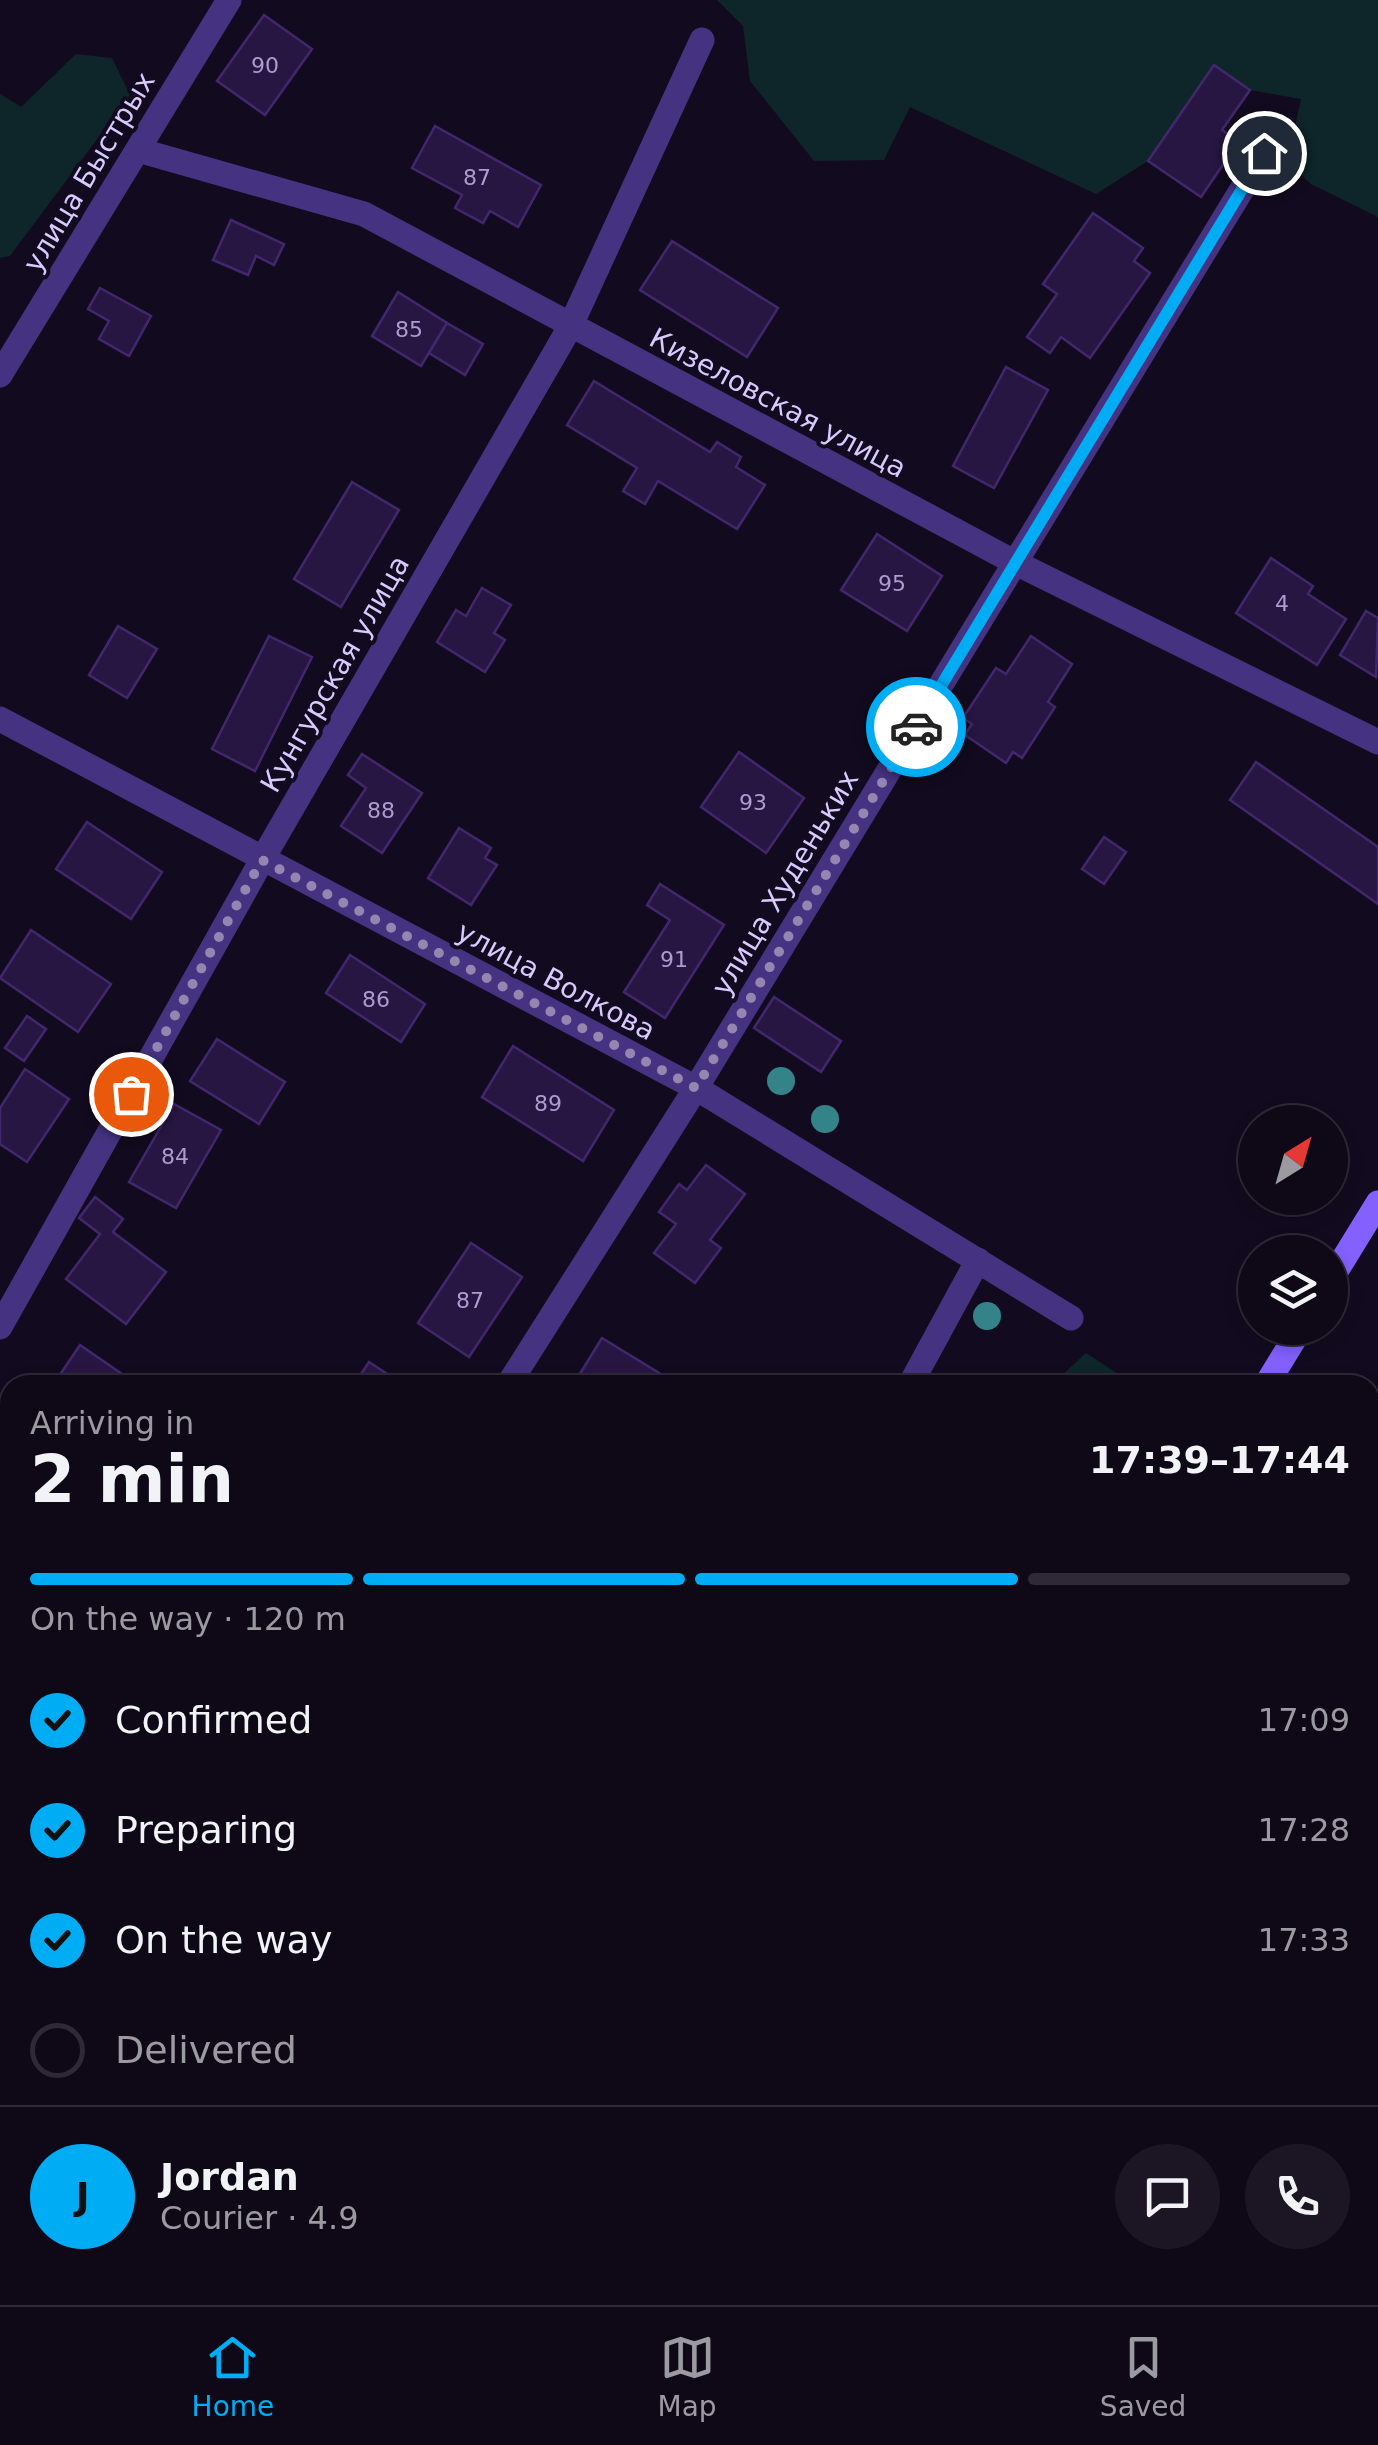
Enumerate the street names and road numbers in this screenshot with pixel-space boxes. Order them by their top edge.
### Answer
street label: улица Быстрых [16,66,162,278]
street label: Кизеловская улица [644,321,912,485]
street label: Кунгурская улица [254,550,416,798]
street label: улица Худеньких [705,765,865,1001]
street label: улица Волкова [451,915,661,1047]

